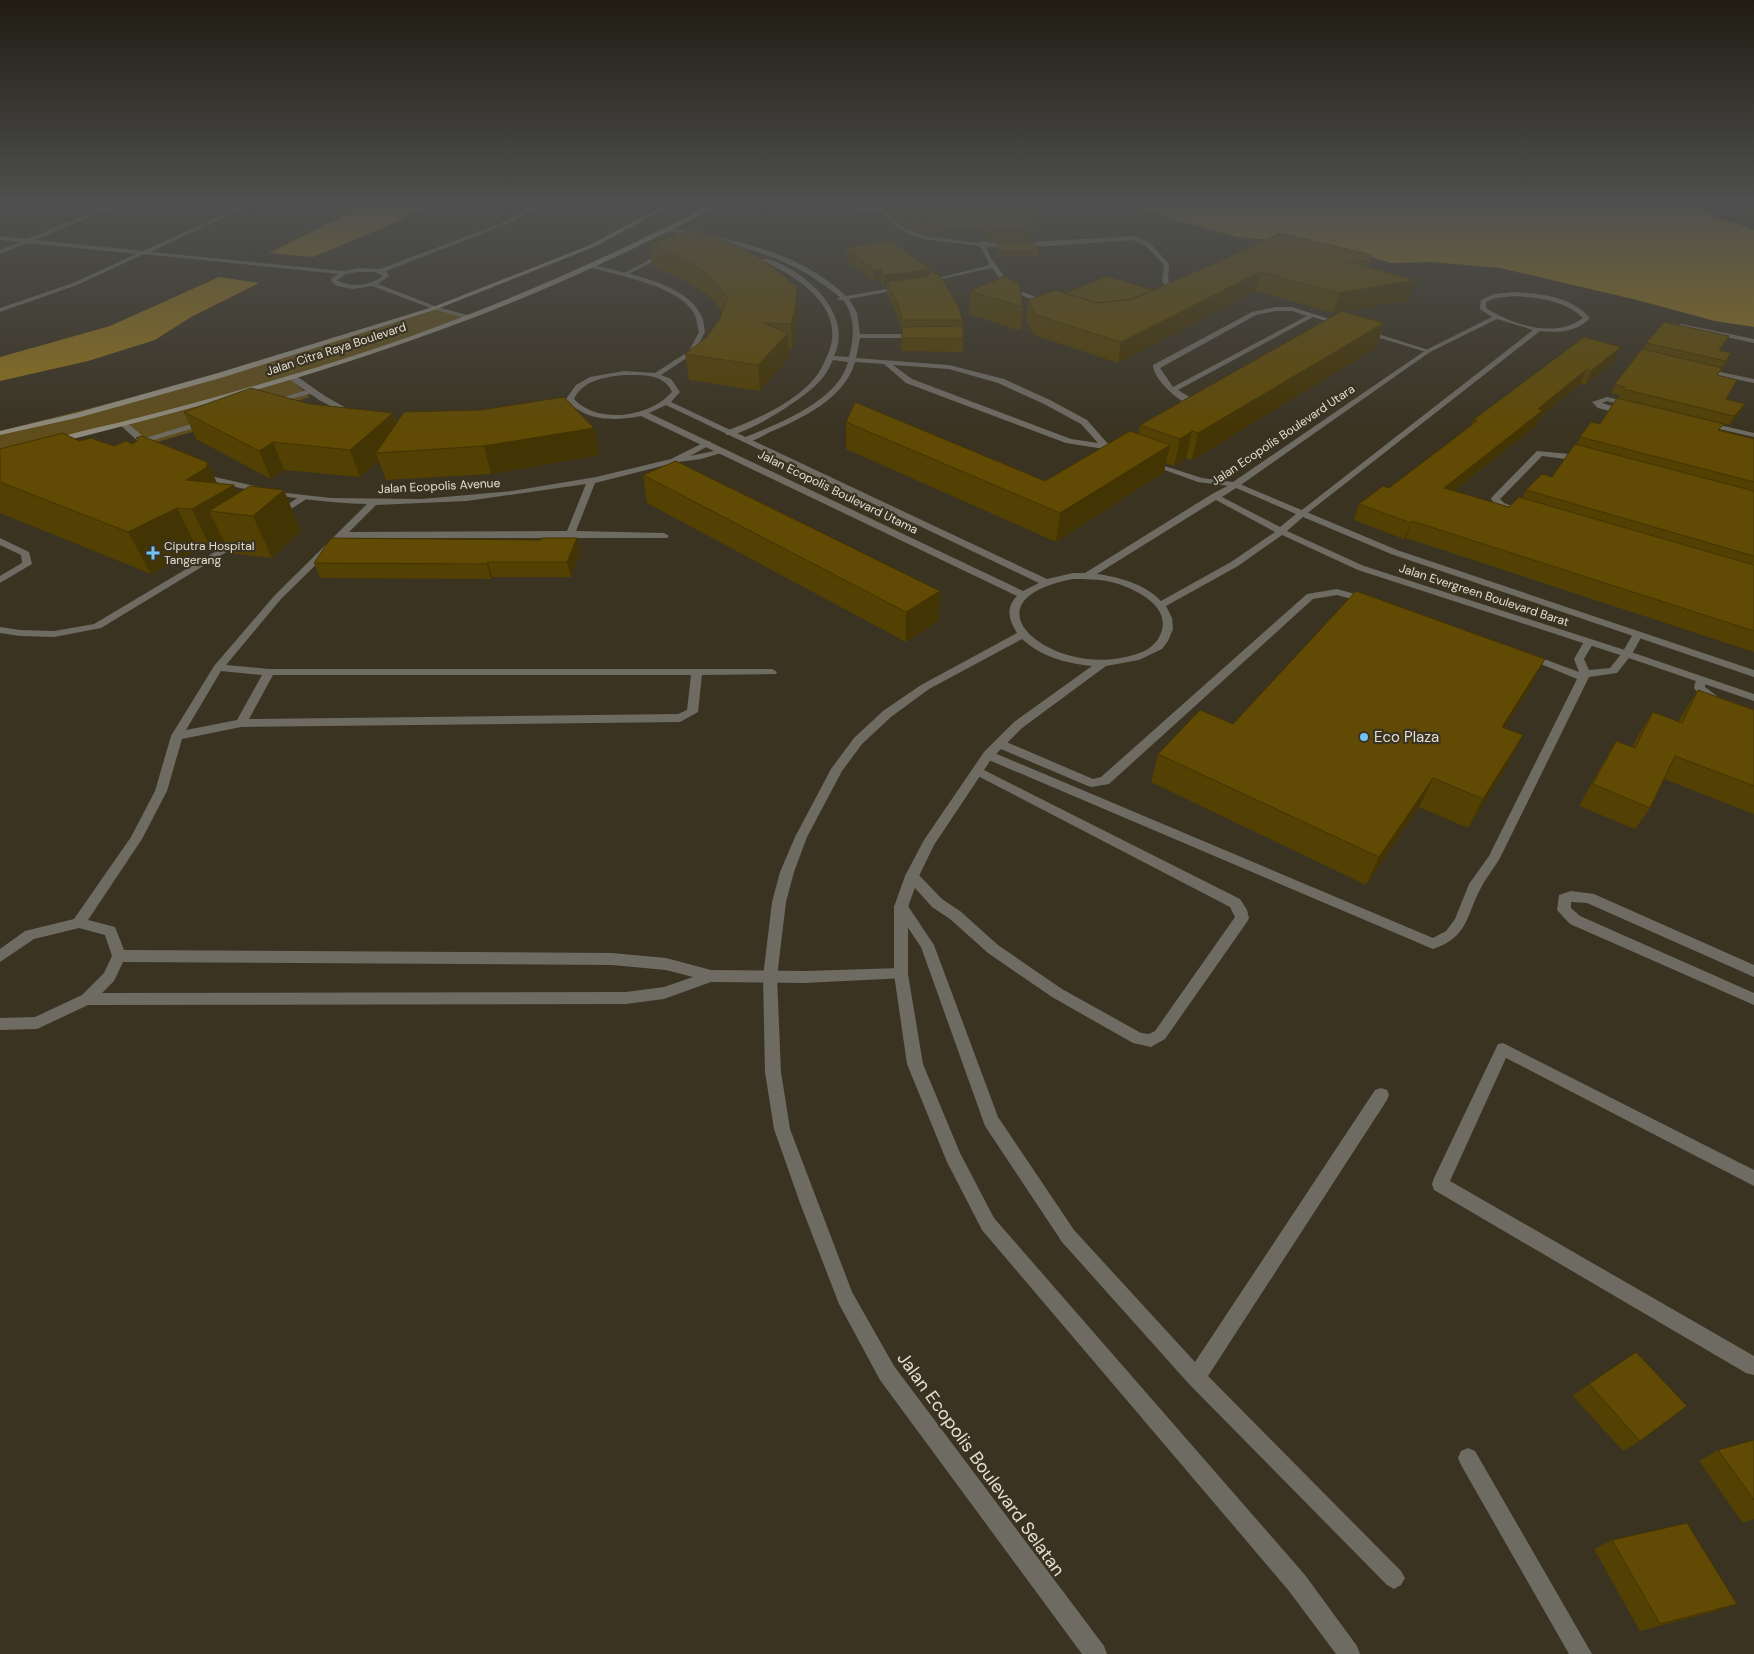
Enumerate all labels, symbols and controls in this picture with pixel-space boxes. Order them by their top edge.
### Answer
street label: Jalan Citra Raya Boulevard [264,319,408,379]
street label: Jalan Ecopolis Boulevard Utara [1208,381,1358,489]
street label: Jalan Ecopolis Boulevard Utama [755,446,921,538]
street label: Jalan Ecopolis Avenue [377,475,501,497]
place label: Ciputra Hospital Tangerang [164,538,254,568]
marker: Ciputra Hospital Tangerang [146,546,160,560]
street label: Jalan Evergreen Boulevard Barat [1397,560,1571,630]
place label: Eco Plaza [1374,727,1439,747]
marker: Eco Plaza [1358,731,1370,743]
street label: Jalan Ecopolis Boulevard Selatan [892,1347,1070,1581]

